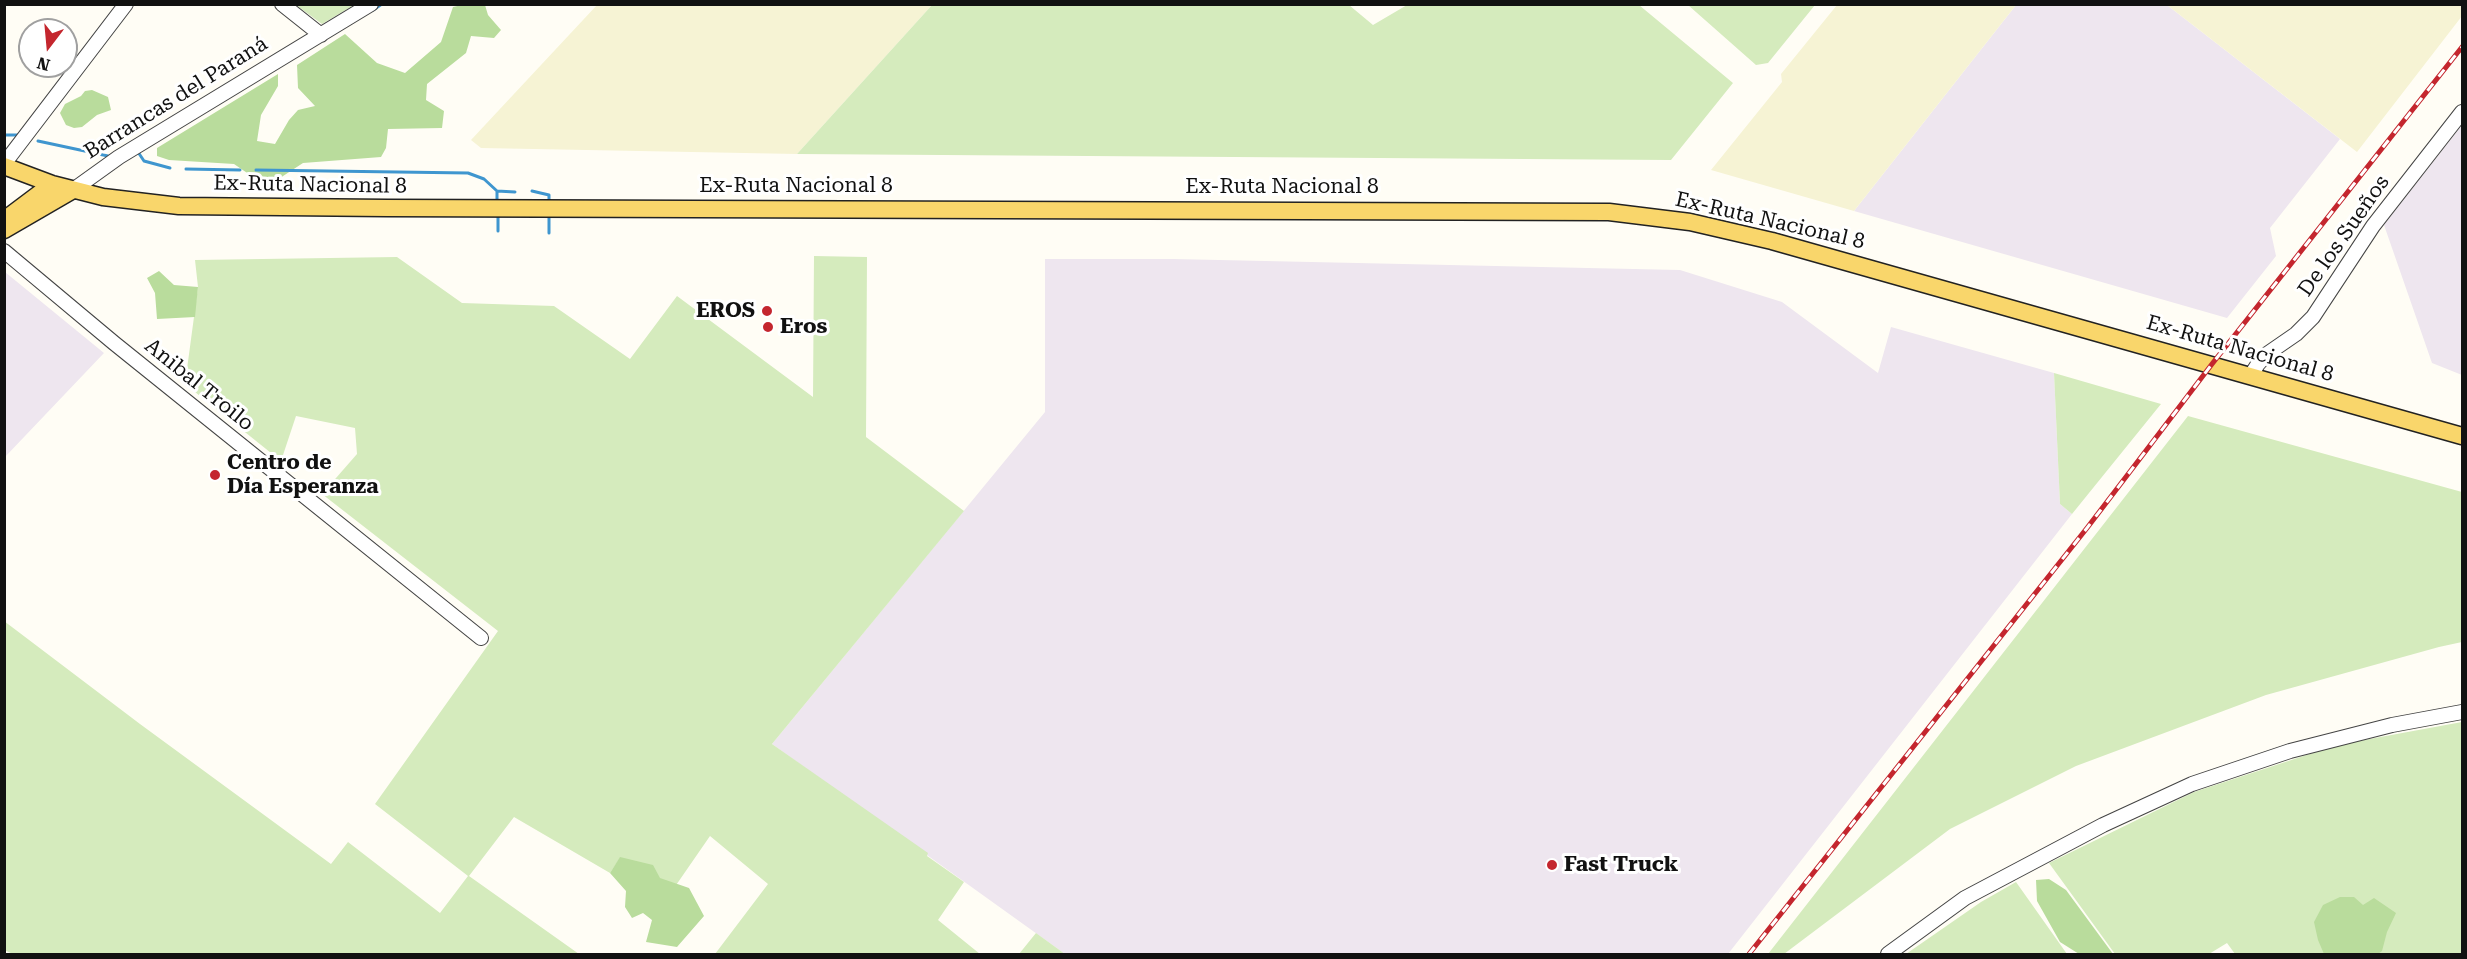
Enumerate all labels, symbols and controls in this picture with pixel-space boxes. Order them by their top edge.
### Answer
north arrow [18,18,78,78]
street label: Barrancas del Paraná [80,31,272,165]
text: N [35,53,52,75]
street label: Ex-Ruta Nacional 8 [213,171,407,199]
street label: De los Sueños [2293,171,2395,301]
street label: Ex-Ruta Nacional 8 [699,173,893,199]
street label: Ex-Ruta Nacional 8 [1185,174,1379,200]
street label: Ex-Ruta Nacional 8 [1673,187,1867,255]
place label: EROS [696,298,755,324]
marker: EROS [760,304,774,318]
street label: Ex-Ruta Nacional 8 [2143,310,2337,388]
place label: Eros [780,314,827,340]
marker: Eros [761,320,775,334]
street label: Anibal Troilo [140,333,258,437]
place label: Centro de Día Esperanza [227,450,378,500]
marker: Centro de Día Esperanza [208,468,222,482]
place label: Fast Truck [1564,852,1678,878]
marker: Fast Truck [1545,858,1559,872]

